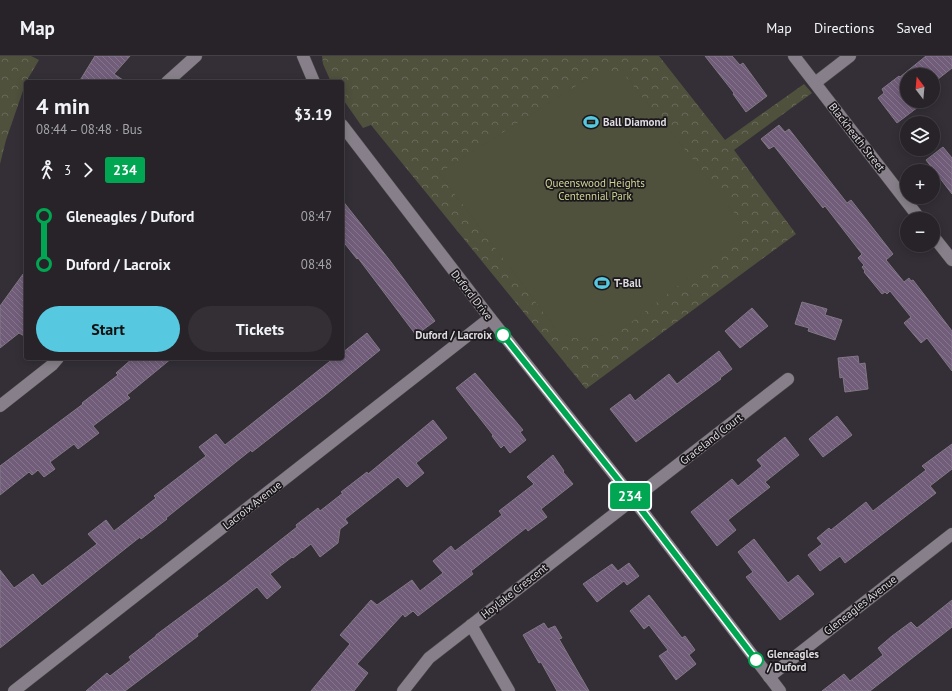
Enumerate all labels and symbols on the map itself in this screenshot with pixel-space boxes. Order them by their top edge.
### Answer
north arrow [900,68,940,108]
street label: Blackheath Street [826,100,888,174]
sports icon: Ball Diamond [582,113,600,131]
place label: Ball Diamond [603,115,666,129]
park label: Queenswood Heights Centennial Park [545,176,645,203]
street label: Duford Drive [448,267,496,323]
sports icon: T-Ball [593,274,611,292]
place label: T-Ball [614,276,642,290]
marker: Duford / Lacroix [495,327,511,343]
place label: Duford / Lacroix [415,328,492,342]
street label: Graceland Court [677,410,745,468]
street label: Lacroix Avenue [220,477,285,532]
line badge: 234 [607,483,653,509]
street label: Hoylake Crescent [478,560,550,621]
street label: Gleneagles Avenue [821,572,900,638]
place label: Gleneagles / Duford [766,647,819,674]
marker: Gleneagles / Duford [748,652,764,668]

